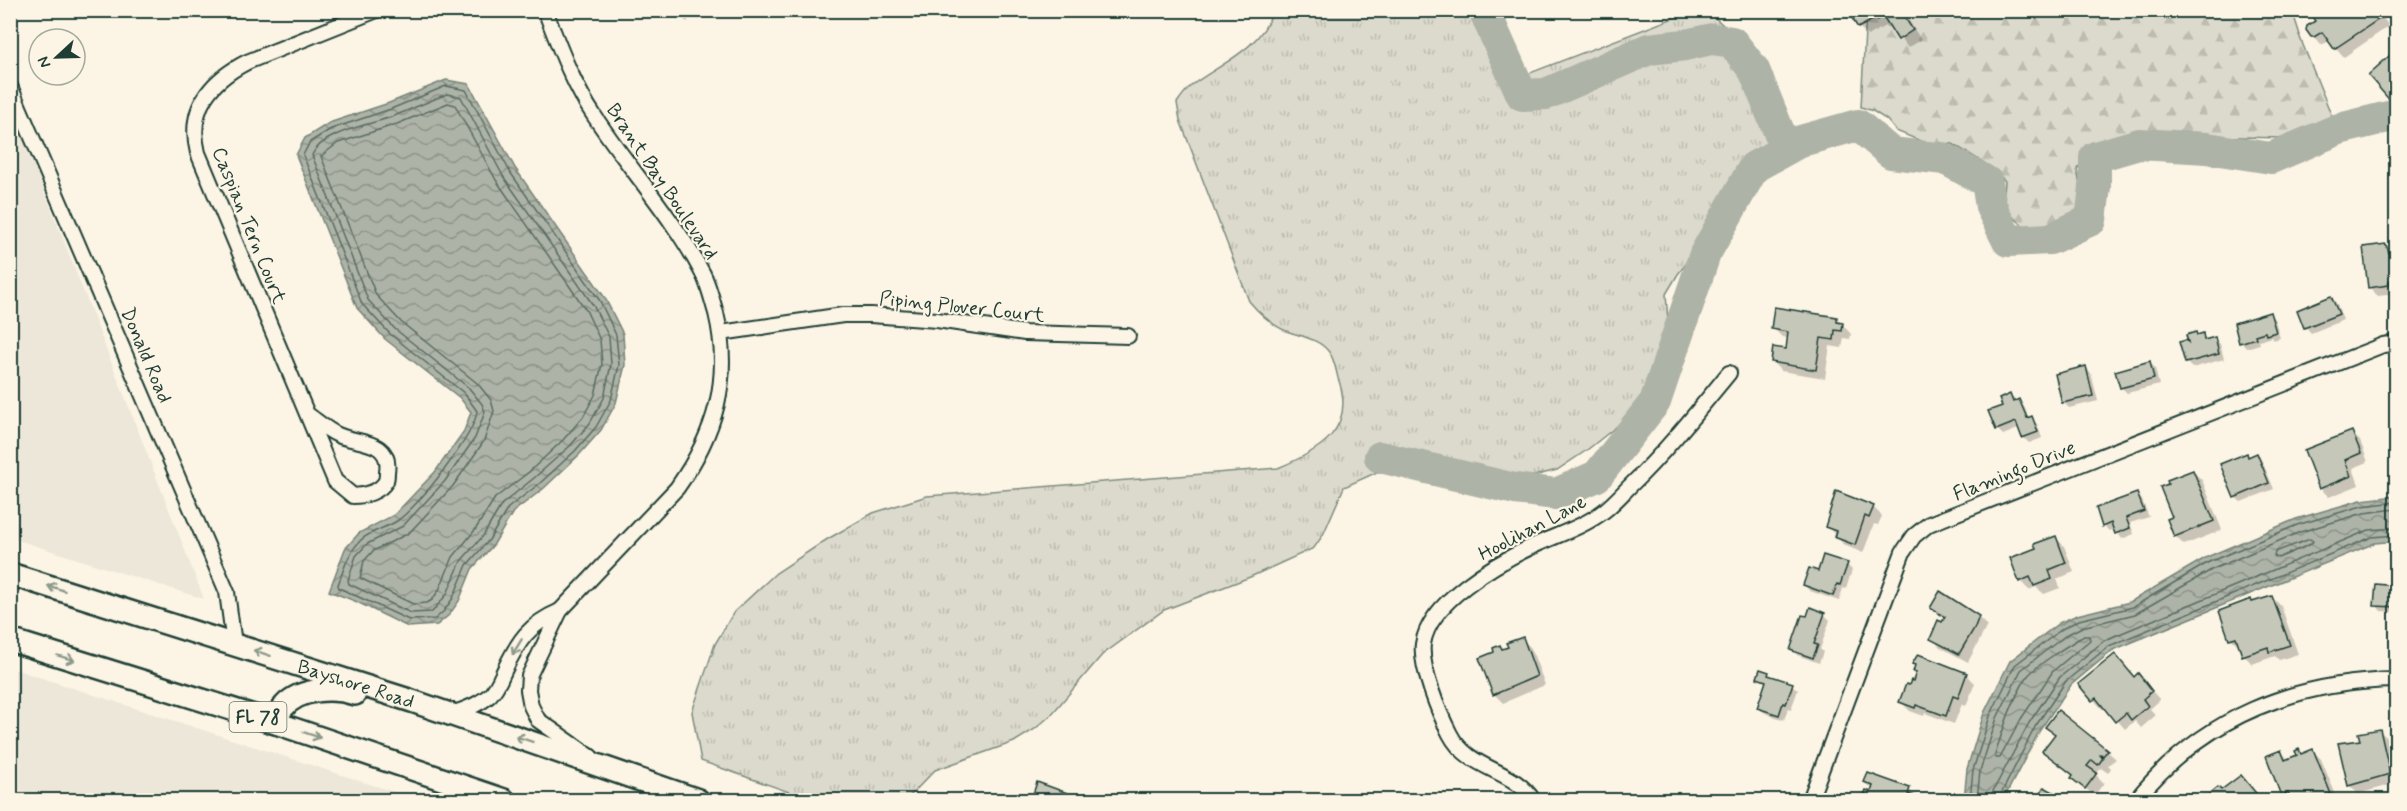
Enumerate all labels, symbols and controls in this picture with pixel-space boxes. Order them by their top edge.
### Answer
north arrow [27,27,87,87]
text: N [33,53,56,71]
street label: Brant Bay Boulevard [599,98,724,265]
street label: Caspian Tern Court [205,143,292,308]
street label: Piping Plover Court [878,285,1046,330]
street label: Donald Road [113,304,178,407]
street label: Flamingo Drive [1949,435,2081,510]
street label: Hoolihan Lane [1474,488,1592,568]
one-way arrow [47,582,66,593]
one-way arrow [510,638,522,655]
one-way arrow [253,647,272,658]
one-way arrow [56,653,75,664]
street label: Bayshore Road [294,654,417,716]
road number: FL 78 [230,702,286,732]
one-way arrow [302,731,321,742]
one-way arrow [515,733,534,744]

